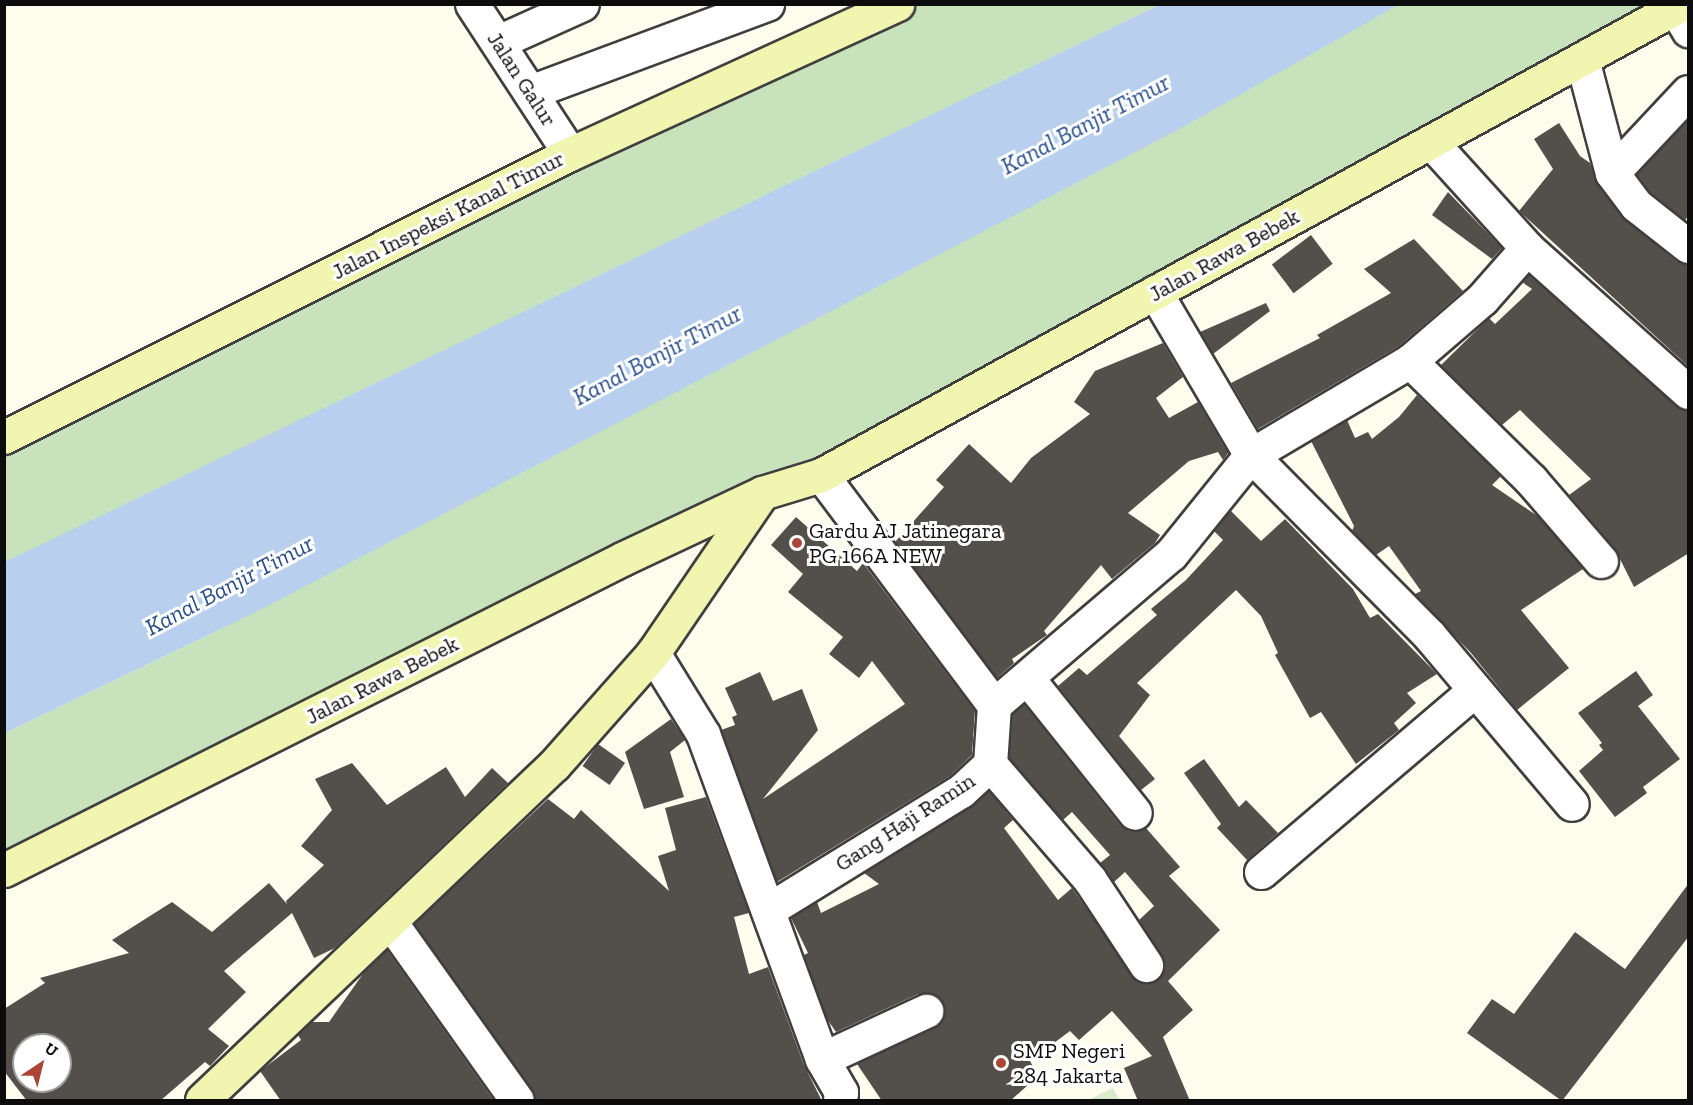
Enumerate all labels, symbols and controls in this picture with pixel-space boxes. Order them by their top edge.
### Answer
street label: Jalan Galur [482,27,562,131]
water label: Kanal Banjir Timur [996,67,1174,181]
street label: Jalan Inspeksi Kanal Timur [327,145,569,285]
street label: Jalan Rawa Bebek [1144,203,1304,307]
water label: Kanal Banjir Timur [568,298,746,412]
place label: Gardu AJ Jatinegara PG 166A NEW [809,517,1003,568]
water label: Kanal Banjir Timur [140,528,318,642]
marker: Gardu AJ Jatinegara PG 166A NEW [790,536,804,550]
street label: Jalan Rawa Bebek [301,630,463,730]
street label: Gang Haji Ramin [830,767,980,877]
north arrow [12,1033,72,1093]
place label: SMP Negeri 284 Jakarta [1013,1037,1126,1088]
text: U [41,1038,62,1061]
marker: SMP Negeri 284 Jakarta [994,1056,1008,1070]

